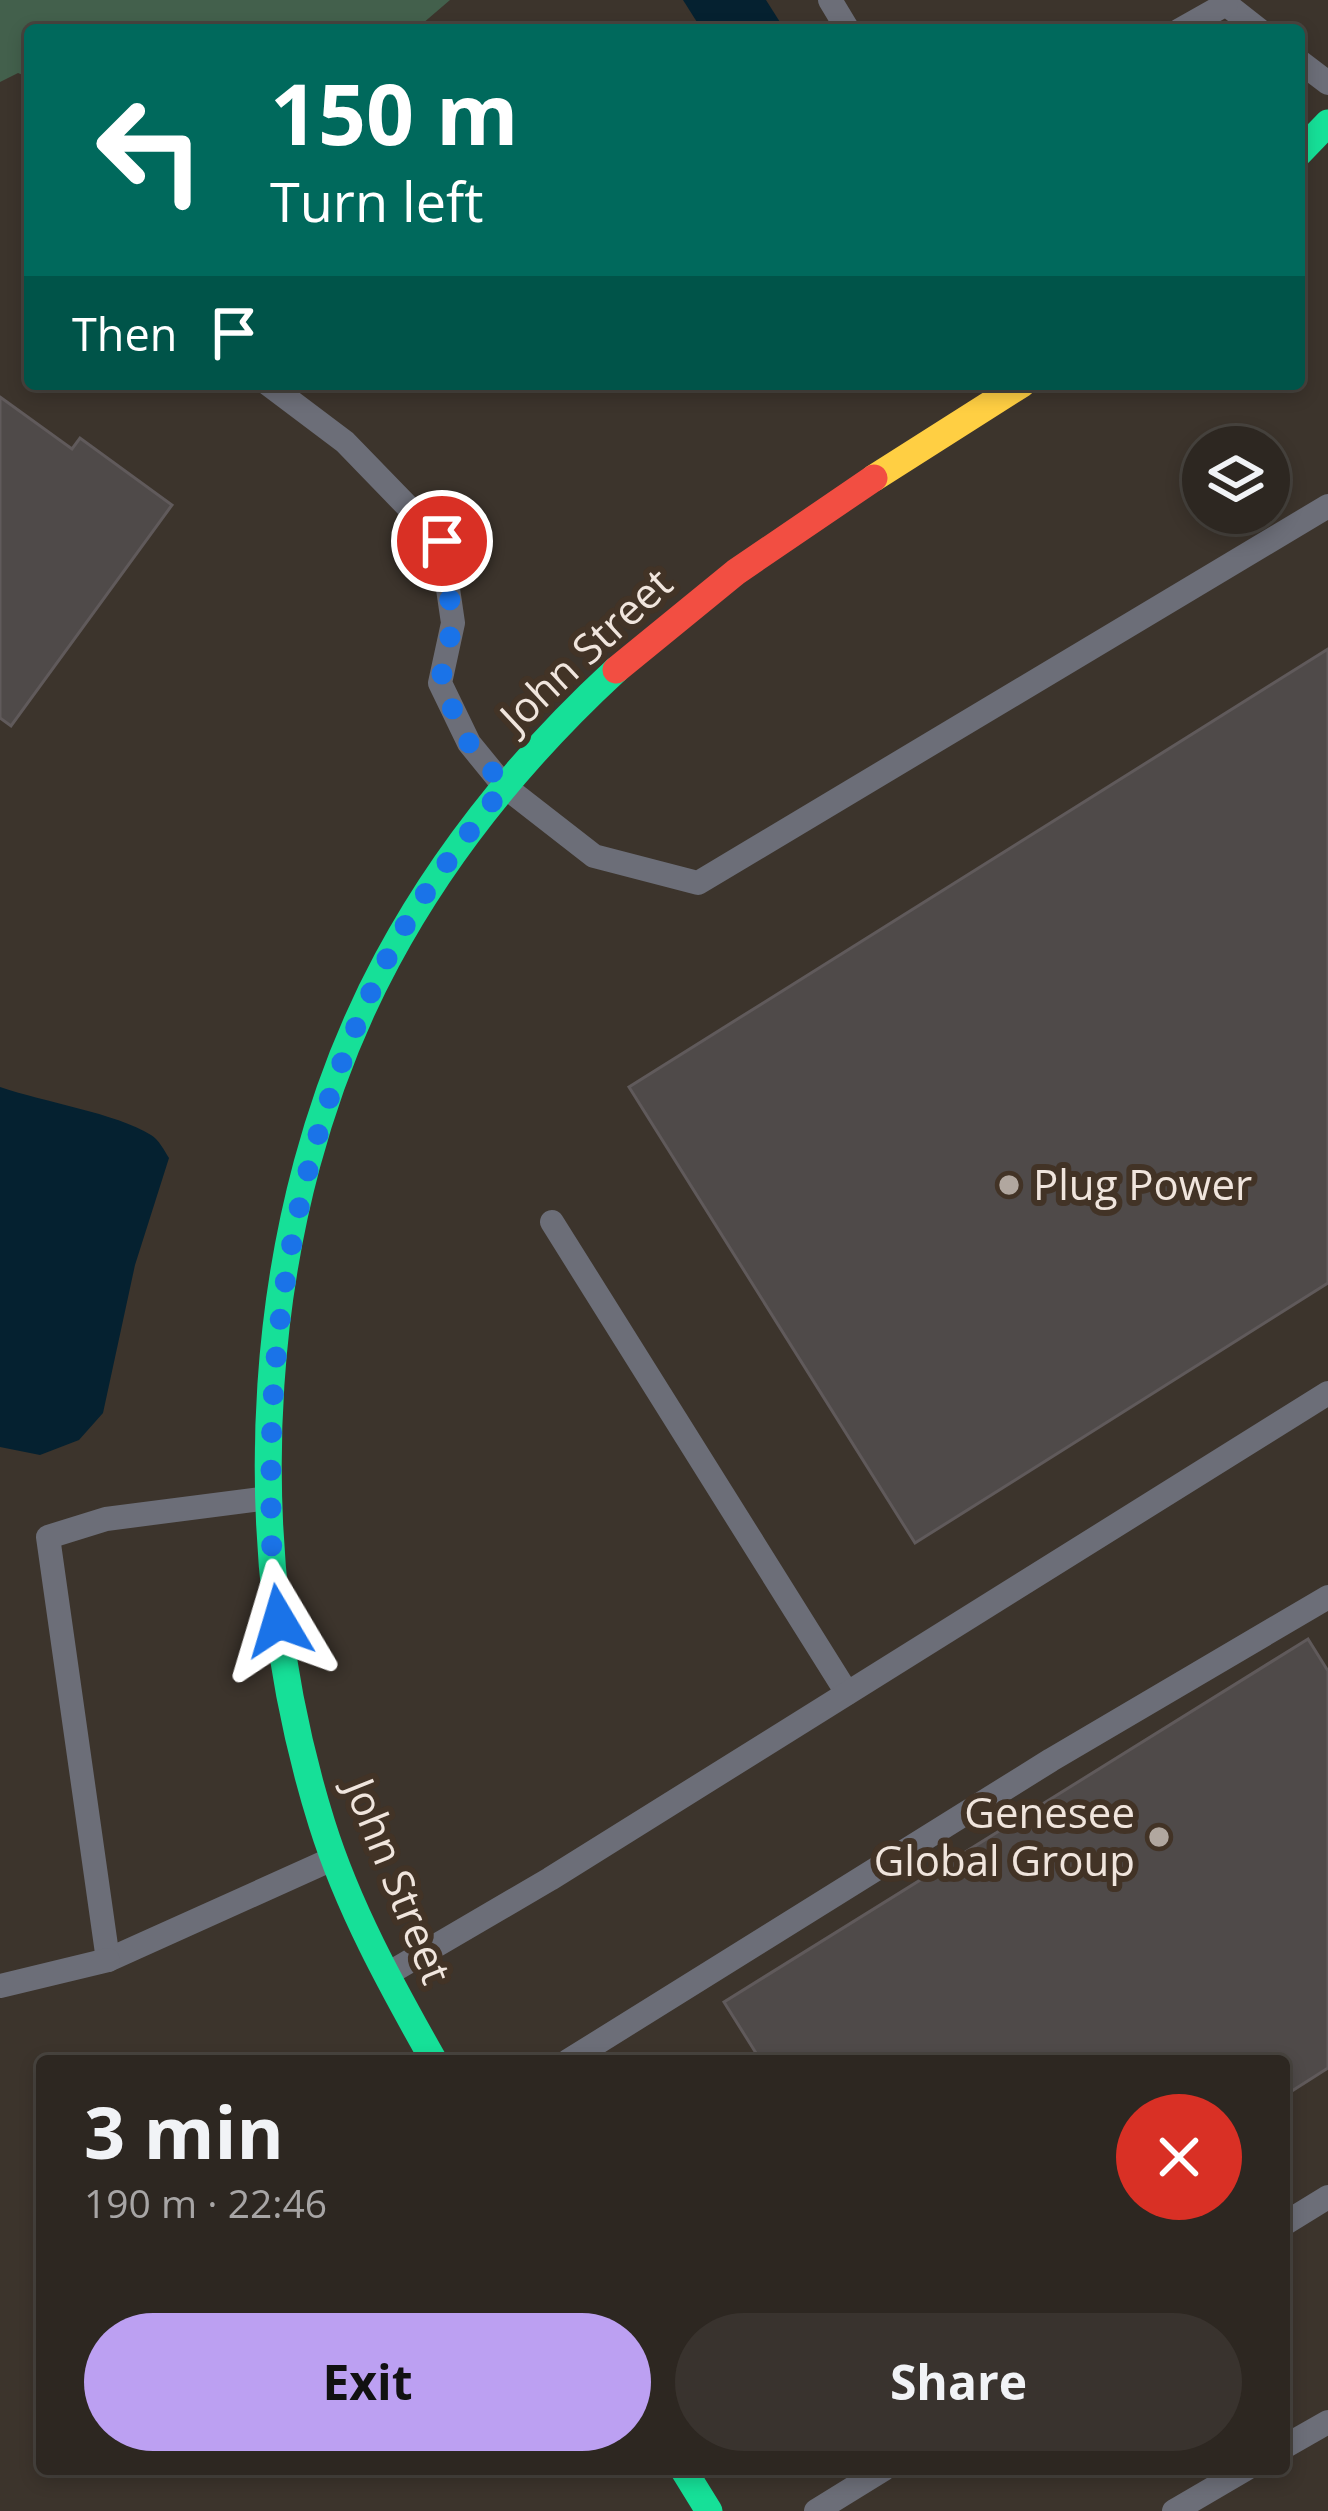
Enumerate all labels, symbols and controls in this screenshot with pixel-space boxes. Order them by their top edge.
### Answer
text: 150 m [270,55,518,170]
icon: left [72,72,228,228]
text: Turn left [270,164,483,238]
icon: arrive [201,300,267,366]
text: Then [72,303,177,364]
map controls [1182,426,1290,534]
button: layers [1182,426,1290,534]
pin [391,490,493,592]
icon: arrive [409,508,475,574]
street label: John Street [484,554,684,746]
place label: Plug Power [1033,1155,1252,1212]
marker: Plug Power [996,1172,1022,1198]
position arrow [216,1558,342,1684]
street label: John Street [331,1766,466,1991]
place label: Genesee Global Group [874,1783,1135,1888]
marker: Genesee Global Group [1146,1824,1172,1850]
text: 3 min [84,2082,284,2180]
button: close [1116,2094,1242,2220]
text: 190 m · 22:46 [84,2176,327,2229]
button: Exit [84,2313,651,2451]
button: Share [675,2313,1242,2451]

